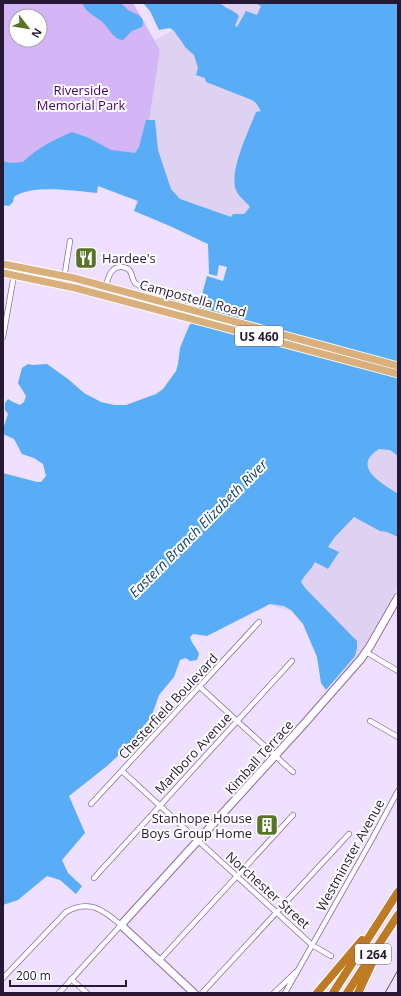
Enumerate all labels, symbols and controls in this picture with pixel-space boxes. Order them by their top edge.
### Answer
north arrow [8,8,48,48]
text: N [28,26,46,41]
park label: Riverside Memorial Park [37,81,125,114]
restaurant icon: Hardee's [73,245,99,271]
place label: Hardee's [102,249,156,267]
street label: Campostella Road [138,275,248,321]
road number: US 460 [235,326,283,346]
water label: Eastern Branch Elizabeth River [125,454,272,601]
street label: Chesterfield Boulevard [114,649,222,763]
street label: Marlboro Avenue [151,708,235,798]
street label: Kimball Terrace [221,716,297,798]
street label: Westminster Avenue [312,796,388,914]
place label: Stanhope House Boys Group Home [141,809,252,842]
building icon: Stanhope House Boys Group Home [254,812,280,838]
street label: Norchester Street [222,847,314,933]
road number: I 264 [355,944,391,964]
scale bar [10,962,126,988]
text: 200 m [16,967,51,984]

